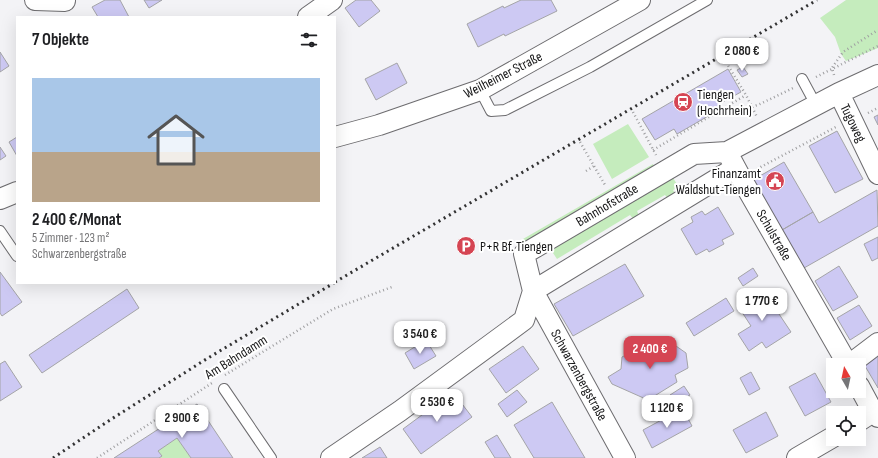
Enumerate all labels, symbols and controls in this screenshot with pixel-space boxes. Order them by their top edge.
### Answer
icon: filters [298,29,320,51]
text: 7 Objekte [32,30,89,50]
pin: 2 080 € [705,38,779,72]
text: 2 080 € [725,43,759,59]
street label: Weilheimer Straße [461,48,545,102]
place label: Tiengen (Hochrhein) [697,86,752,119]
station icon: Tiengen (Hochrhein) [672,91,694,113]
street label: Tugoweg [836,101,870,145]
icon: home [140,104,212,176]
place label: Finanzamt Waldshut-Tiengen [676,165,761,198]
public building icon: Finanzamt Waldshut-Tiengen [764,170,786,192]
street label: Bahnhofstraße [573,180,641,230]
street label: Schulstraße [753,206,795,264]
text: 2 400 €/Monat [32,210,121,230]
text: 5 Zimmer · 123 m² [32,230,109,246]
parking icon: P+R Bf. Tiengen [455,235,477,257]
place label: P+R Bf. Tiengen [480,238,553,255]
text: Schwarzenbergstraße [32,246,127,262]
pin: 1 770 € [725,288,799,322]
text: 1 770 € [745,293,779,309]
pin: 3 540 € [383,321,457,355]
text: 3 540 € [403,326,437,342]
street label: Schwarzenbergstraße [547,326,611,424]
street label: Am Bahndamm [201,331,270,383]
pin: 2 400 € [613,336,687,370]
text: 2 400 € [633,341,667,357]
north arrow [826,358,866,398]
map controls [826,358,866,446]
pin: 2 530 € [400,389,474,423]
text: 2 530 € [420,394,454,410]
pin: 1 120 € [630,395,704,429]
text: 1 120 € [651,400,683,416]
pin: 2 900 € [145,405,219,439]
button: locate [826,406,866,446]
text: 2 900 € [165,410,199,426]

